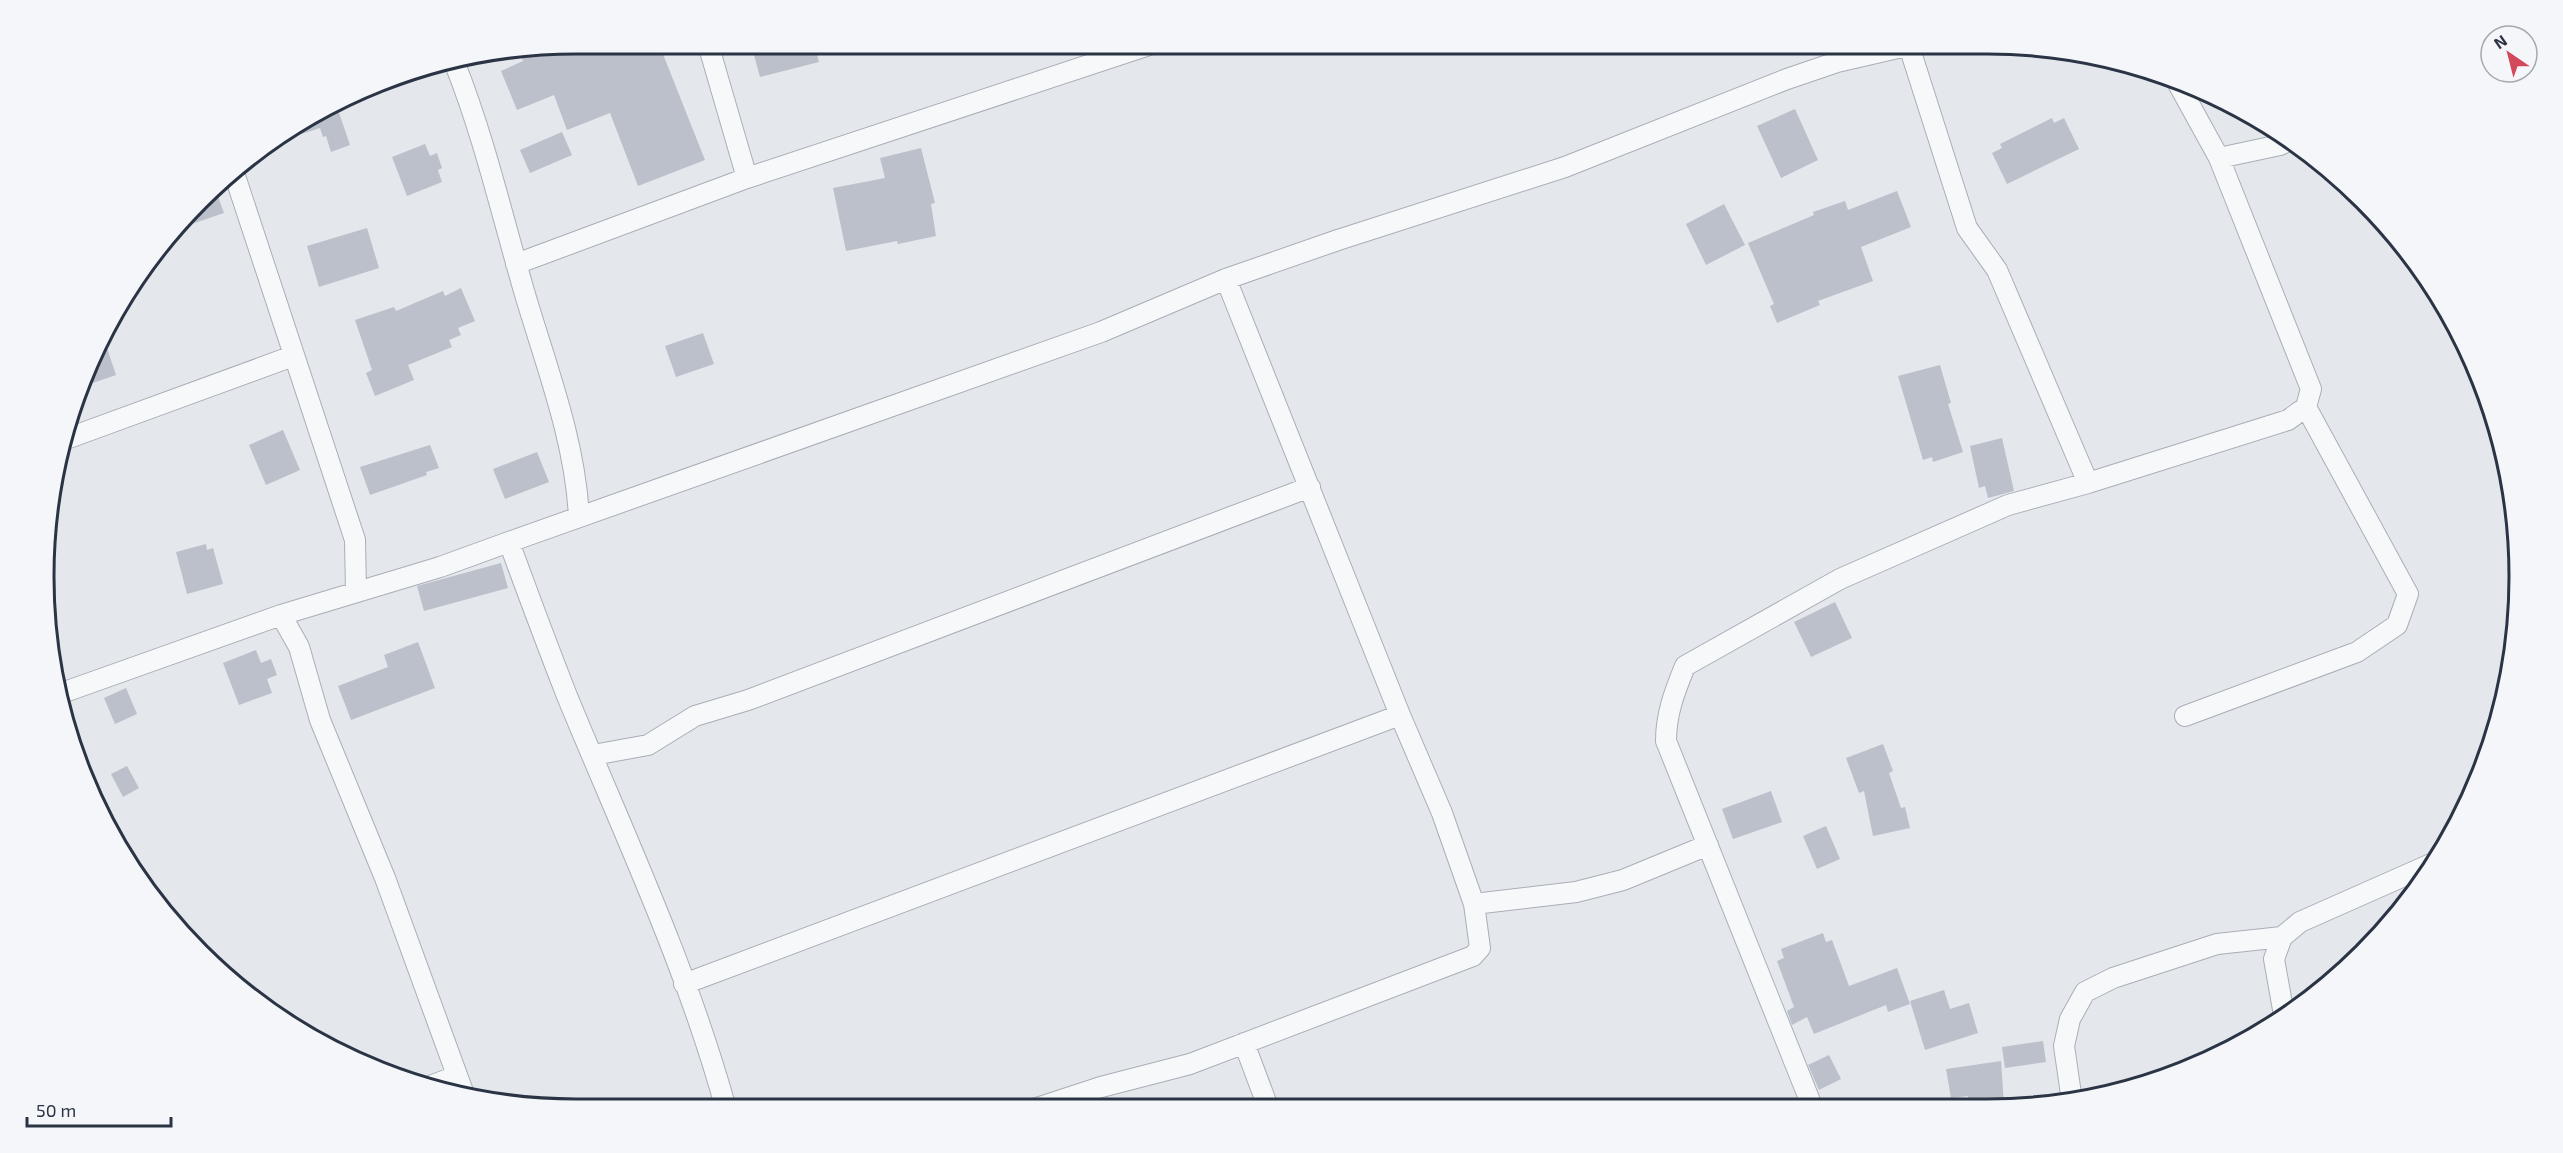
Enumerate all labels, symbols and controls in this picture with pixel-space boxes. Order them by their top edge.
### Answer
north arrow [2479,24,2539,84]
text: N [2490,30,2510,52]
scale bar [27,1090,171,1128]
text: 50 m [36,1099,76,1121]

